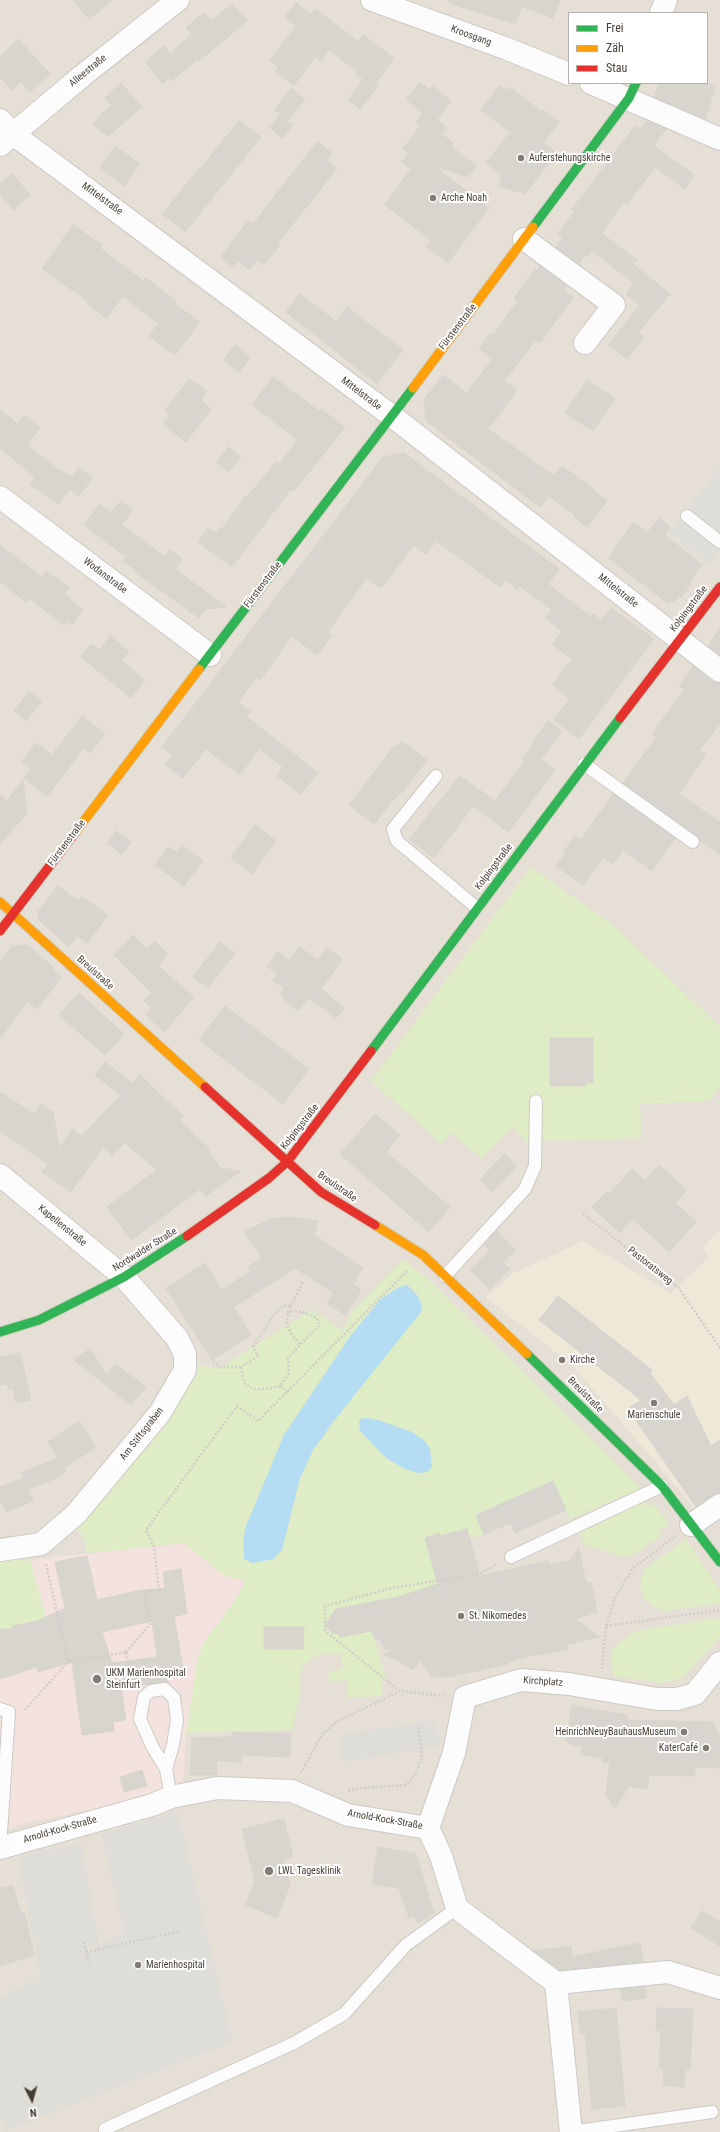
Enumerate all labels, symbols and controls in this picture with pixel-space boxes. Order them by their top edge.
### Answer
legend [568,12,708,84]
text: Frei [606,21,624,35]
street label: Kroosgang [449,23,493,49]
text: Zäh [606,41,624,55]
street label: Alleestraße [67,52,109,90]
text: Stau [606,61,627,75]
place label: Auferstehungskirche [529,152,610,164]
marker: Auferstehungskirche [516,153,526,163]
street label: Mittelstraße [79,180,125,218]
place label: Arche Noah [441,192,487,204]
marker: Arche Noah [428,193,438,203]
street label: Fürstenstraße [437,302,479,352]
street label: Mittelstraße [338,375,384,413]
street label: Wodanstraße [81,556,129,596]
street label: Fürstenstraße [242,560,284,610]
street label: Mittelstraße [595,572,641,610]
street label: Kolpingstraße [668,584,710,634]
street label: Fürstenstraße [46,818,88,868]
street label: Kolpingstraße [473,842,515,892]
street label: Breulstraße [74,953,116,993]
street label: Kolpingstraße [278,1102,322,1152]
street label: Breulstraße [315,1169,359,1205]
street label: Kapellenstraße [35,1203,89,1249]
street label: Nordwalder Straße [111,1225,179,1275]
street label: Pastoratsweg [625,1245,675,1287]
place label: Kirche [570,1354,595,1366]
marker: Kirche [557,1355,567,1365]
street label: Breulstraße [565,1375,605,1415]
marker: Marienschule [649,1398,659,1408]
street label: Am Stiftsgraben [118,1405,166,1463]
place label: Marienschule [627,1409,681,1421]
place label: St. Nikomedes [469,1610,527,1622]
marker: St. Nikomedes [456,1611,466,1621]
place label: UKM Marienhospital Steinfurt [106,1667,186,1690]
marker: UKM Marienhospital Steinfurt [91,1673,103,1685]
street label: Kirchplatz [523,1675,563,1689]
place label: HeinrichNeuyBauhausMuseum [555,1726,676,1738]
marker: HeinrichNeuyBauhausMuseum [679,1727,689,1737]
place label: KaterCafé [659,1742,698,1754]
marker: KaterCafé [701,1743,711,1753]
street label: Arnold-Kock-Straße [347,1807,423,1833]
street label: Arnold-Kock-Straße [22,1814,98,1846]
marker: LWL Tagesklinik [263,1865,275,1877]
place label: LWL Tagesklinik [278,1865,341,1877]
place label: Marienhospital [146,1959,205,1971]
marker: Marienhospital [133,1960,143,1970]
north arrow [12,2080,52,2120]
text: N [29,2106,37,2119]

